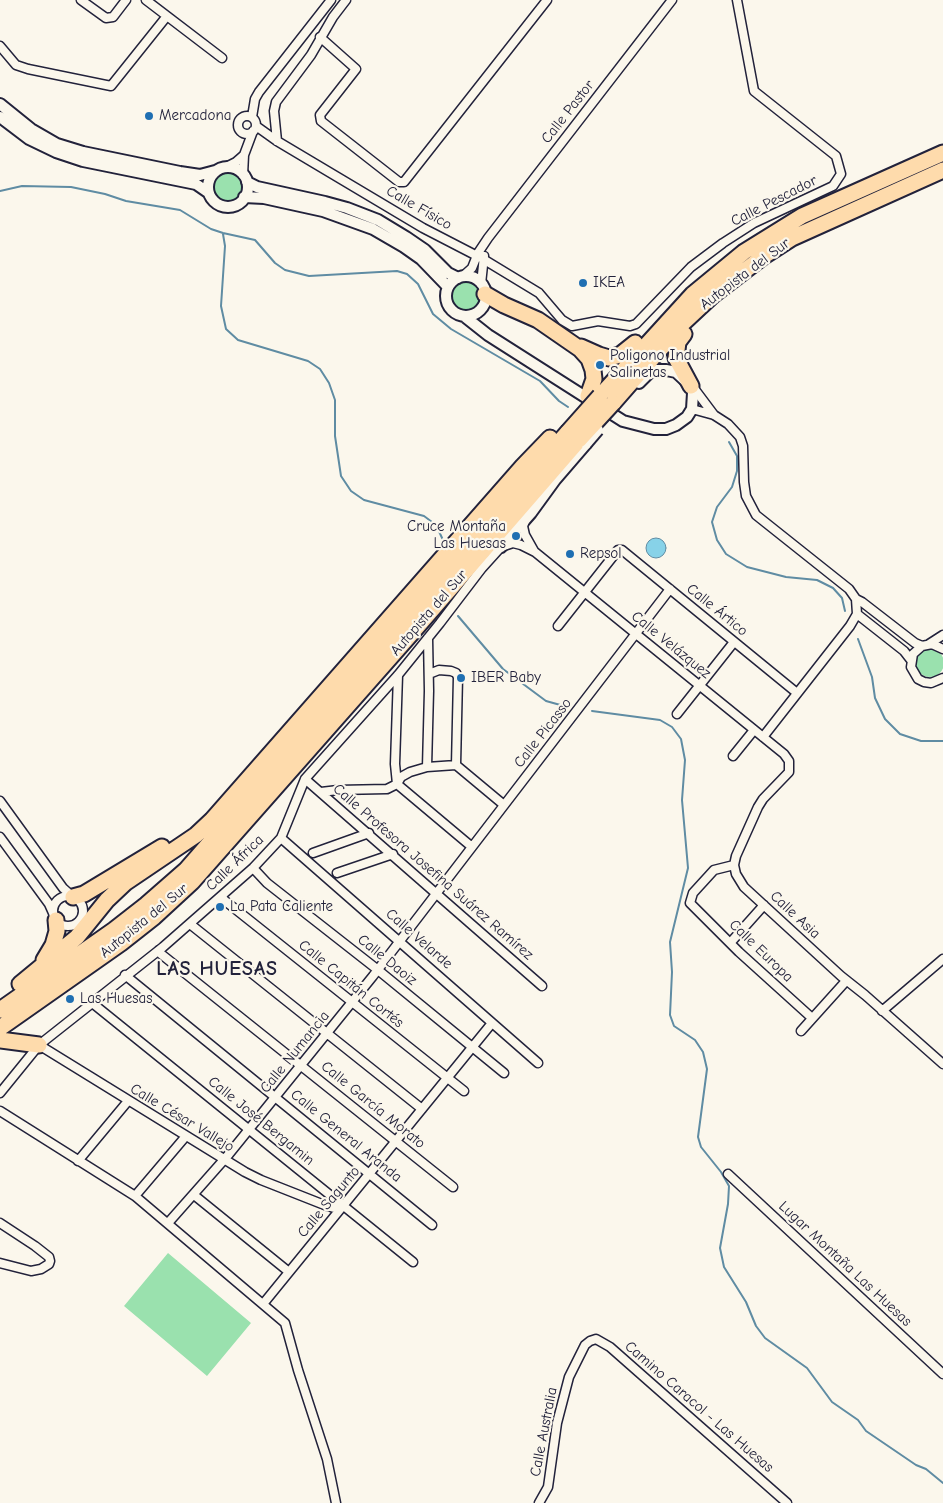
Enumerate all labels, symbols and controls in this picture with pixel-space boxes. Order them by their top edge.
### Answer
street label: Calle Pastor [538,77,598,147]
place label: Mercadona [159,107,231,125]
marker: Mercadona [143,110,155,122]
street label: Calle Pescador [728,172,820,230]
street label: Calle Físico [383,182,455,234]
street label: Autopista del Sur [696,234,794,314]
place label: IKEA [593,274,625,292]
marker: IKEA [577,277,589,289]
place label: Poligono Industrial Salinetas [610,347,730,382]
marker: Poligono Industrial Salinetas [594,359,606,371]
place label: Cruce Montaña Las Huesas [407,518,506,553]
marker: Cruce Montaña Las Huesas [510,530,522,542]
place label: Repsol [580,545,622,563]
marker: Repsol [564,548,576,560]
street label: Autopista del Sur [387,566,471,660]
street label: Calle Ártico [683,580,751,640]
street label: Calle Velázquez [628,607,714,683]
place label: IBER Baby [471,669,541,687]
marker: IBER Baby [455,672,467,684]
street label: Calle Picasso [510,695,576,771]
street label: Calle Profesora Josefina Suárez Ramírez [329,780,537,964]
street label: Calle África [202,831,268,895]
street label: Autopista del Sur [96,880,192,962]
street label: Calle Asia [766,887,824,943]
place label: La Pata Caliente [230,898,333,916]
marker: La Pata Caliente [214,901,226,913]
street label: Calle Velarde [382,905,456,973]
street label: Calle Europa [725,916,797,986]
street label: Calle Daoiz [354,931,420,989]
street label: Calle Capitán Cortés [295,936,407,1032]
district label: LAS HUESAS [155,957,279,981]
place label: Las Huesas [80,990,152,1008]
marker: Las Huesas [64,993,76,1005]
street label: Calle Numancia [256,1007,334,1097]
street label: Calle García Morato [317,1057,429,1153]
street label: Calle José Bergamin [204,1073,318,1169]
street label: Calle César Vallejo [127,1080,237,1156]
street label: Calle General Aranda [287,1086,405,1186]
street label: Calle Sagunto [294,1163,364,1241]
street label: Lugar Montaña Las Huesas [775,1198,915,1330]
street label: Camino Caracol - Las Huesas [621,1337,777,1477]
street label: Calle Australia [527,1386,561,1478]

